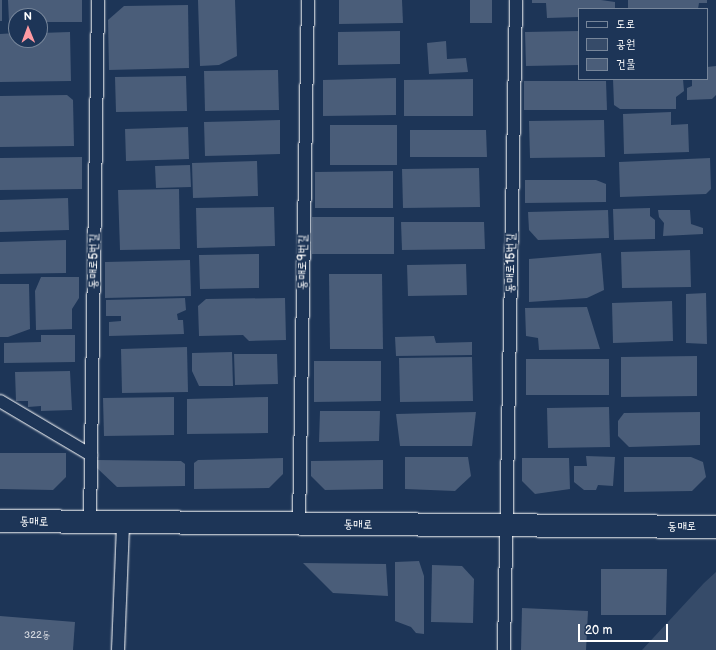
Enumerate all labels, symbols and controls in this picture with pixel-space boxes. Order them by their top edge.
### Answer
north arrow [8,8,48,48]
legend [578,8,708,80]
text: N [24,10,32,23]
text: 도로 [616,17,635,32]
text: 공원 [616,37,635,52]
text: 건물 [616,57,635,72]
street label: 동매로5번길 [86,233,102,289]
street label: 동매로15번길 [503,233,519,293]
street label: 동매로9번길 [295,234,311,290]
street label: 동매로 [19,515,49,529]
street label: 동매로 [343,518,373,532]
street label: 동매로 [668,520,696,534]
scale bar [580,616,670,642]
text: 20 m [585,623,612,638]
house number: 322동 [24,630,50,642]

